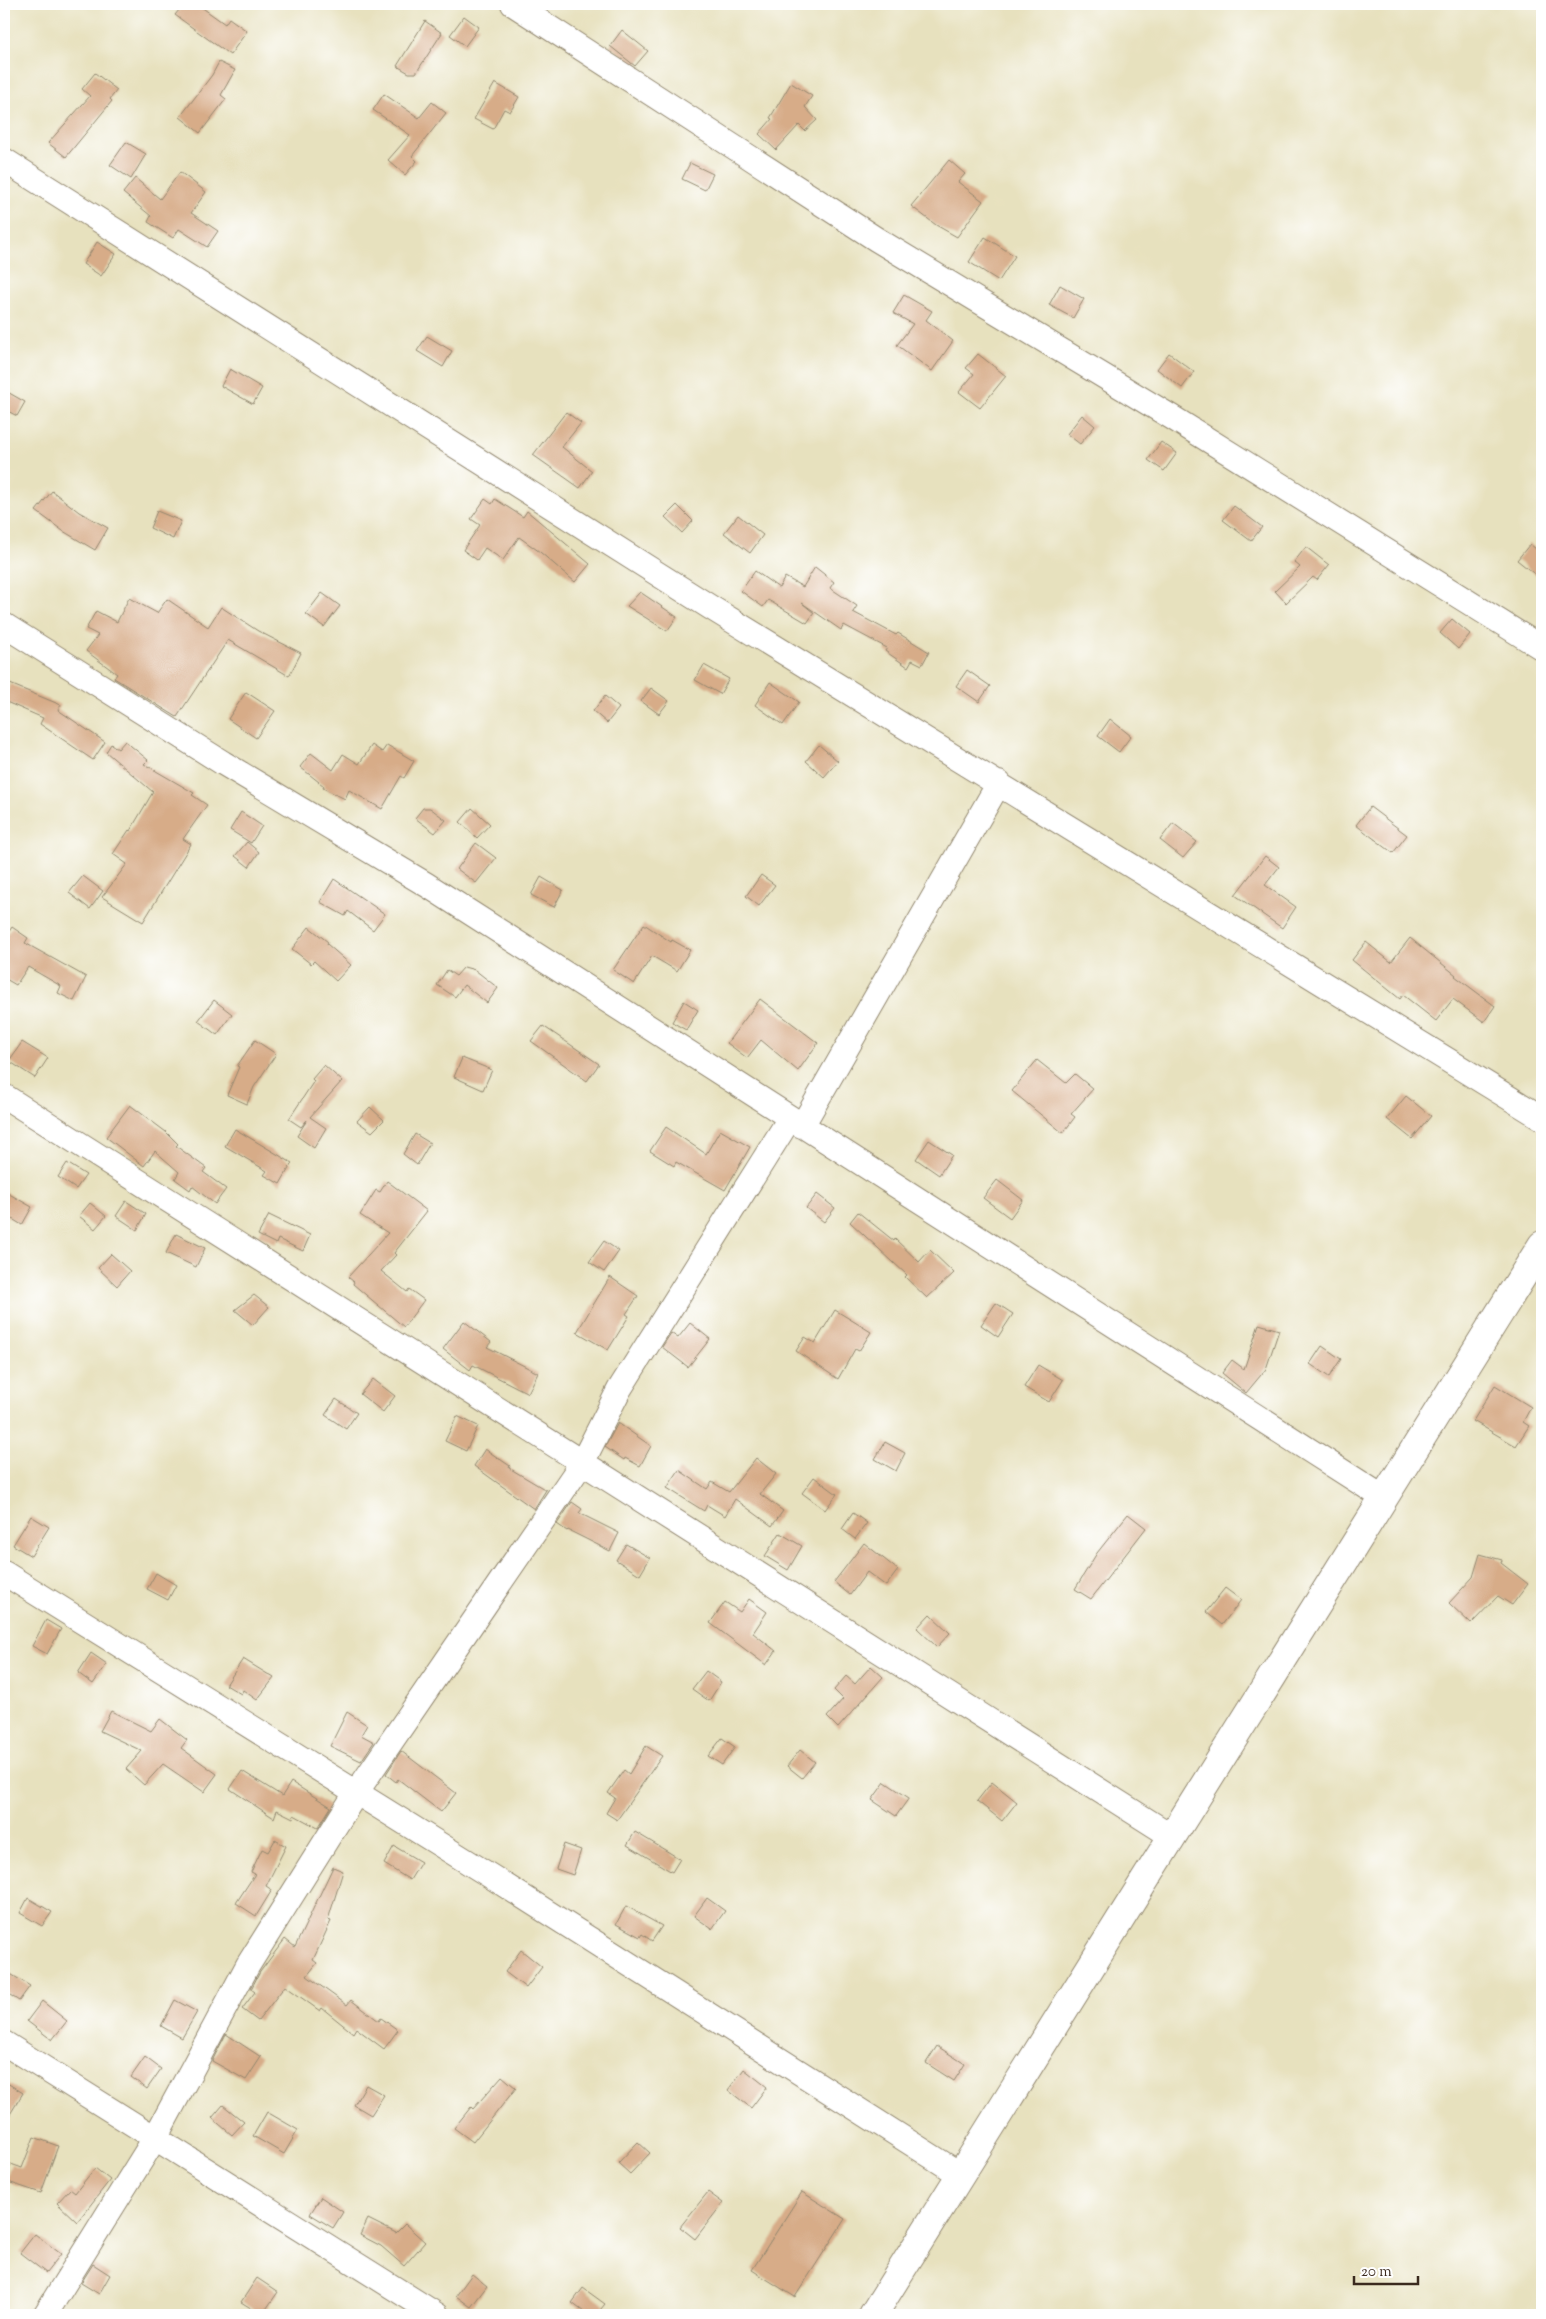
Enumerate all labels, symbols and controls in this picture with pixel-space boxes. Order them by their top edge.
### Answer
scale bar [1354,2254,1417,2286]
text: 20 m [1361,2262,1392,2283]

